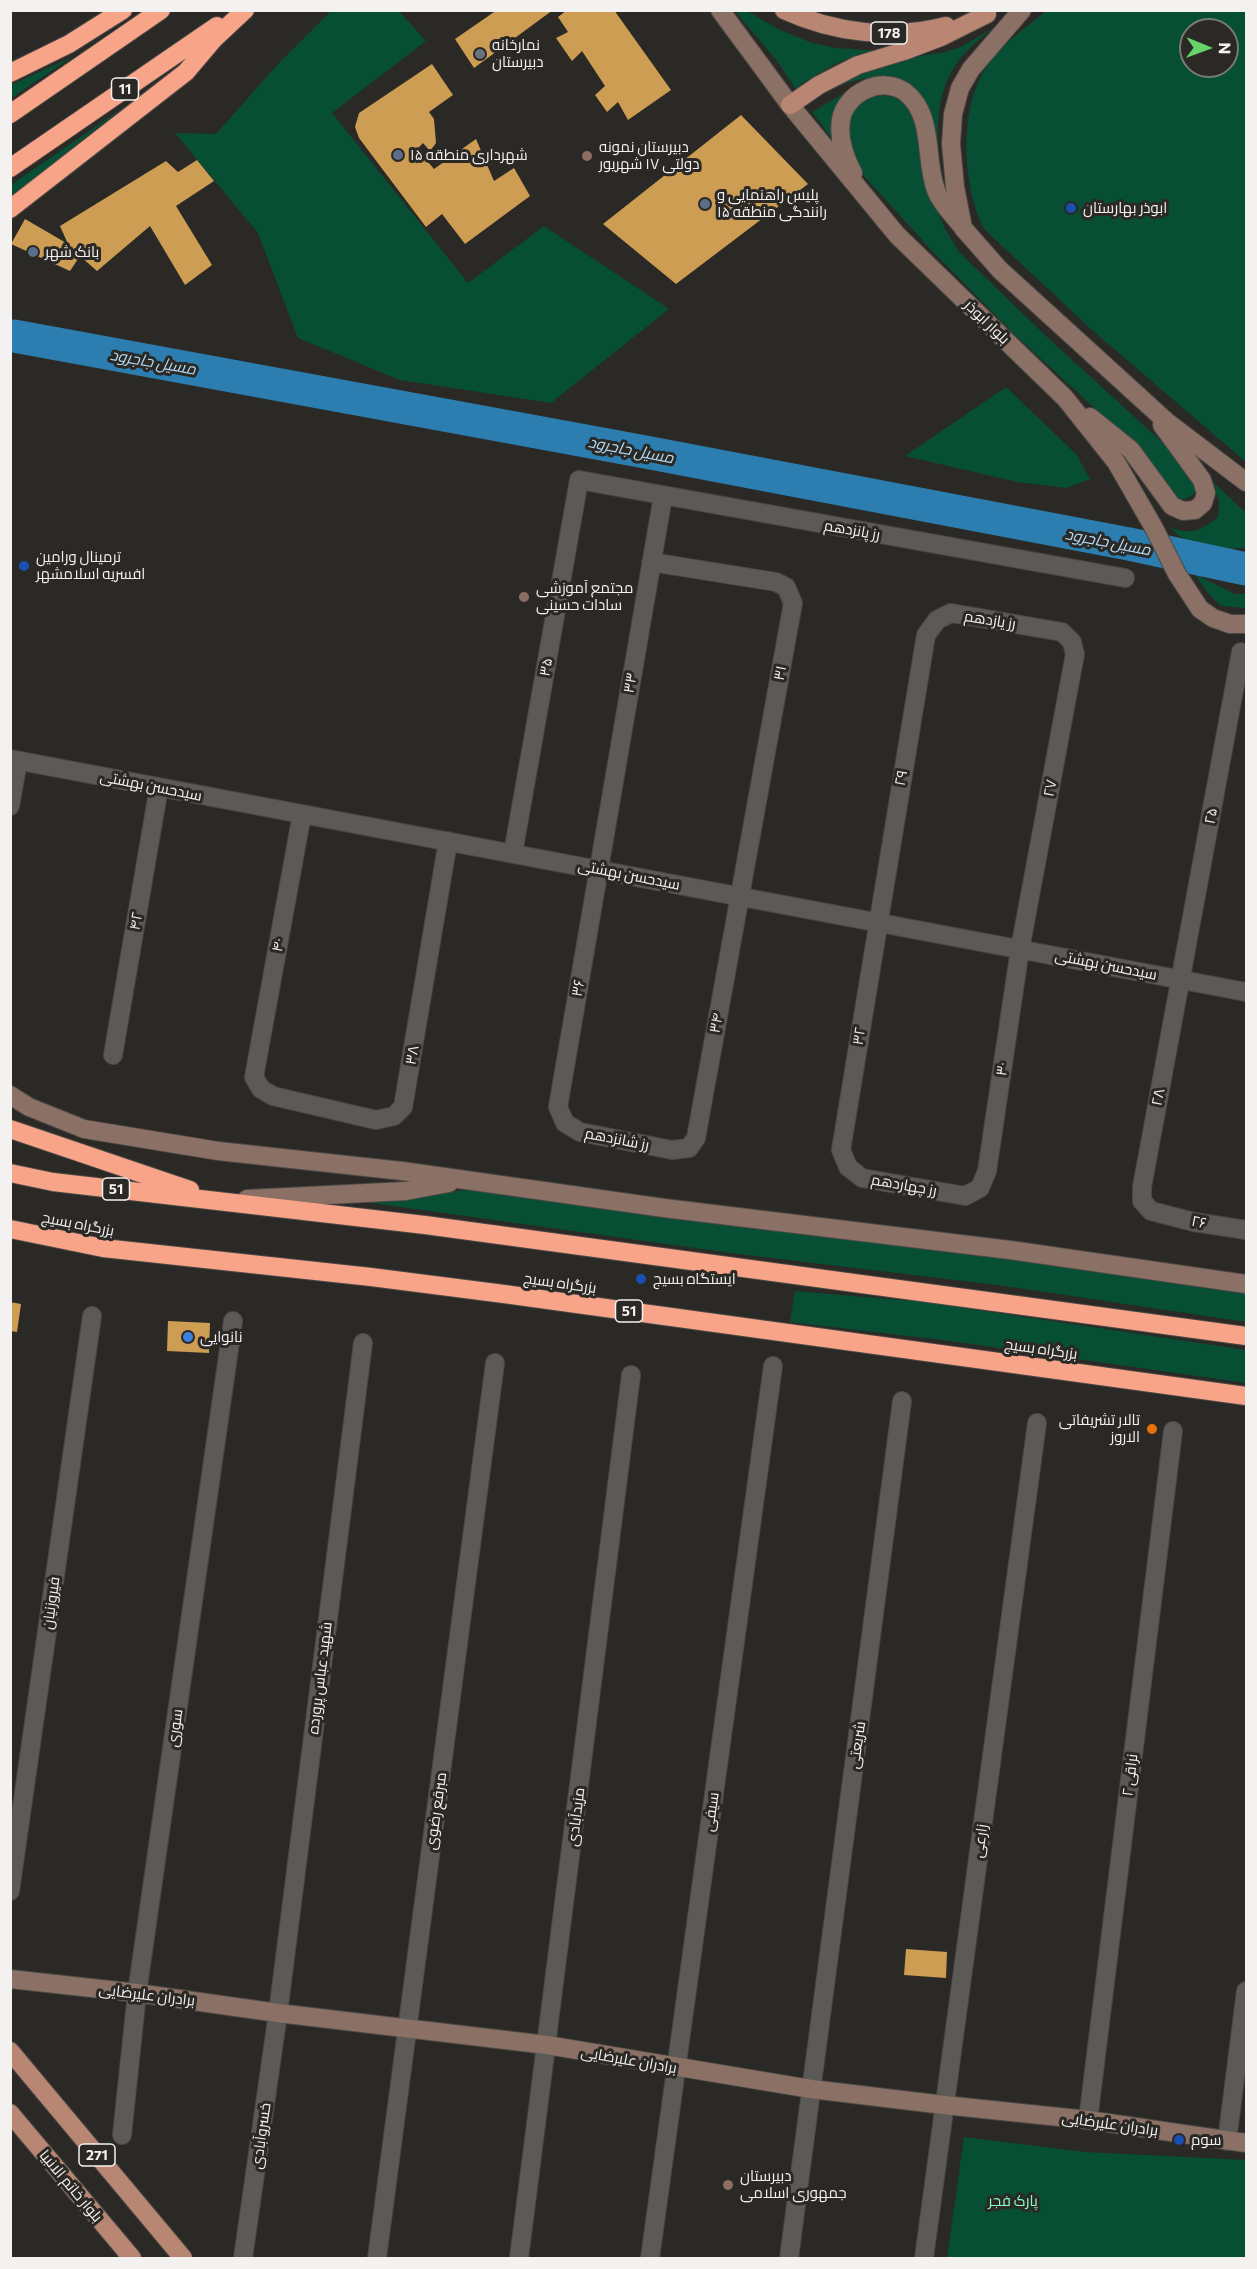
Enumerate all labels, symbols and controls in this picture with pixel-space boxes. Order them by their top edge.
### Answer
north arrow [1179,18,1239,78]
road number: 178 [871,22,907,44]
place label: نمارخانه دبیرستان [492,36,543,71]
text: N [1216,42,1235,54]
marker: نمارخانه دبیرستان [473,47,487,61]
road number: 11 [112,78,138,100]
place label: دبیرستان نمونه دولتی ۱۷ شهریور [599,138,699,173]
place label: شهرداری منطقه ۱۵ [410,146,528,164]
marker: شهرداری منطقه ۱۵ [391,148,405,162]
marker: دبیرستان نمونه دولتی ۱۷ شهریور [580,149,594,163]
place label: پلیس راهنمایی و رانندگی منطقه ۱۵ [717,186,827,221]
marker: پلیس راهنمایی و رانندگی منطقه ۱۵ [698,197,712,211]
place label: ابوذر بهارستان [1083,199,1167,217]
marker: ابوذر بهارستان [1064,201,1078,215]
place label: بانک شهر [45,243,99,261]
marker: بانک شهر [26,245,40,259]
street label: بلوار ابوذر [961,296,1013,348]
water label: مسیل جاجرود [109,345,197,379]
water label: مسیل جاجرود [587,432,675,468]
street label: رز پانزدهم [822,516,882,544]
water label: مسیل جاجرود [1064,524,1152,560]
place label: ترمینال ورامین افسریه اسلامشهر [36,548,145,583]
marker: ترمینال ورامین افسریه اسلامشهر [17,559,31,573]
place label: مجتمع آموزشی سادات حسینی [536,579,633,614]
marker: مجتمع آموزشی سادات حسینی [517,590,531,604]
street label: رز یازدهم [963,607,1017,633]
street label: ۳۵ [536,656,556,678]
street label: ۳۱ [770,664,790,682]
street label: ۳۳ [619,671,641,695]
street label: سیدحسن بهشتی [98,767,204,805]
street label: ۲۹ [891,769,911,787]
street label: ۲۷ [1040,778,1060,798]
street label: ۲۵ [1201,806,1221,826]
street label: سیدحسن بهشتی [576,856,682,894]
street label: ۴۲ [126,911,146,931]
street label: ۴۰ [268,937,288,953]
street label: سیدحسن بهشتی [1053,946,1159,984]
street label: ۳۶ [568,978,588,998]
street label: ۳۴ [705,1012,727,1034]
street label: ۳۲ [849,1026,869,1046]
street label: ۳۸ [401,1044,423,1066]
street label: ۳۰ [992,1061,1012,1077]
street label: ۲۸ [1148,1087,1168,1107]
street label: رز شانزدهم [583,1124,651,1154]
street label: رز چهاردهم [870,1170,938,1200]
road number: 51 [102,1178,130,1200]
street label: بزرگراه بسیج [40,1208,116,1240]
street label: ۲۶ [1190,1212,1208,1232]
street label: بزرگراه بسیج [522,1269,598,1297]
place label: ایستگاه بسیج [653,1270,736,1288]
marker: ایستگاه بسیج [634,1272,648,1286]
road number: 51 [616,1300,642,1322]
place label: نانوایی [200,1328,242,1346]
marker: نانوایی [181,1330,195,1344]
street label: بزرگراه بسیج [1003,1335,1079,1363]
place label: تالار تشریفاتی الاروز [1059,1411,1140,1446]
marker: تالار تشریفاتی الاروز [1145,1422,1159,1436]
street label: فیروزنیان [38,1576,64,1630]
street label: شهید عباس پرورده [304,1621,336,1735]
street label: سوری [163,1708,187,1748]
street label: شریعتی [845,1720,869,1770]
street label: نراقی ۲ [1118,1753,1142,1797]
street label: مبرقع رضوی [422,1771,450,1851]
street label: مزیدآبادی [563,1786,589,1848]
street label: سیفی [699,1791,723,1833]
street label: زارعی [969,1823,991,1859]
street label: برادران علیرضایی [98,1980,196,2010]
street label: برادران علیرضایی [580,2043,678,2077]
street label: خسروآبادی [247,2102,275,2170]
street label: برادران علیرضایی [1061,2108,1159,2140]
place label: سوم [1191,2131,1221,2149]
marker: سوم [1172,2133,1186,2147]
road number: 271 [79,2144,115,2166]
street label: بلوار خاتم الانبیا [36,2146,106,2226]
place label: دبیرستان جمهوری اسلامی [740,2167,847,2202]
marker: دبیرستان جمهوری اسلامی [721,2178,735,2192]
park label: پارک فجر [988,2192,1038,2210]

